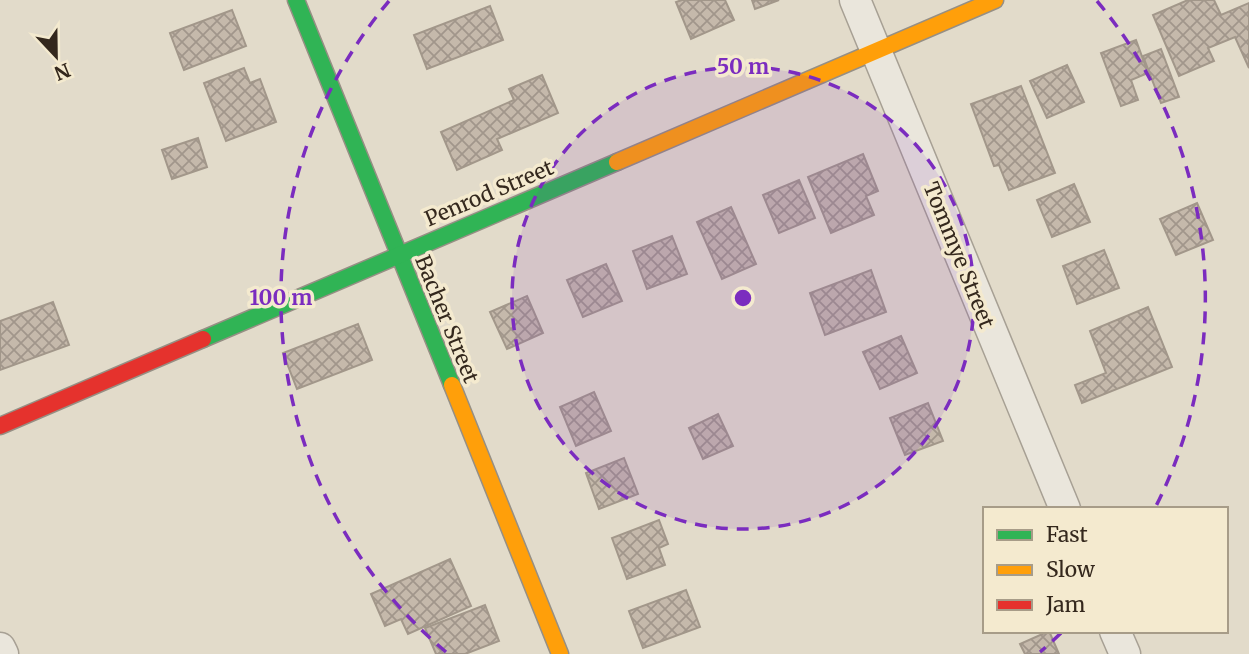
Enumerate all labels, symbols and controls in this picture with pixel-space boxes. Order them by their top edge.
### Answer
north arrow [21,21,91,91]
text: 50 m [717,53,769,80]
text: N [51,58,74,86]
street label: Penrod Street [421,154,557,232]
street label: Tommye Street [917,178,1001,332]
street label: Bacher Street [409,251,485,387]
text: 100 m [250,284,312,311]
centre of rings [731,286,755,310]
legend [983,507,1228,633]
text: Fast [1046,521,1088,548]
text: Slow [1046,556,1095,583]
text: Jam [1045,591,1085,618]

